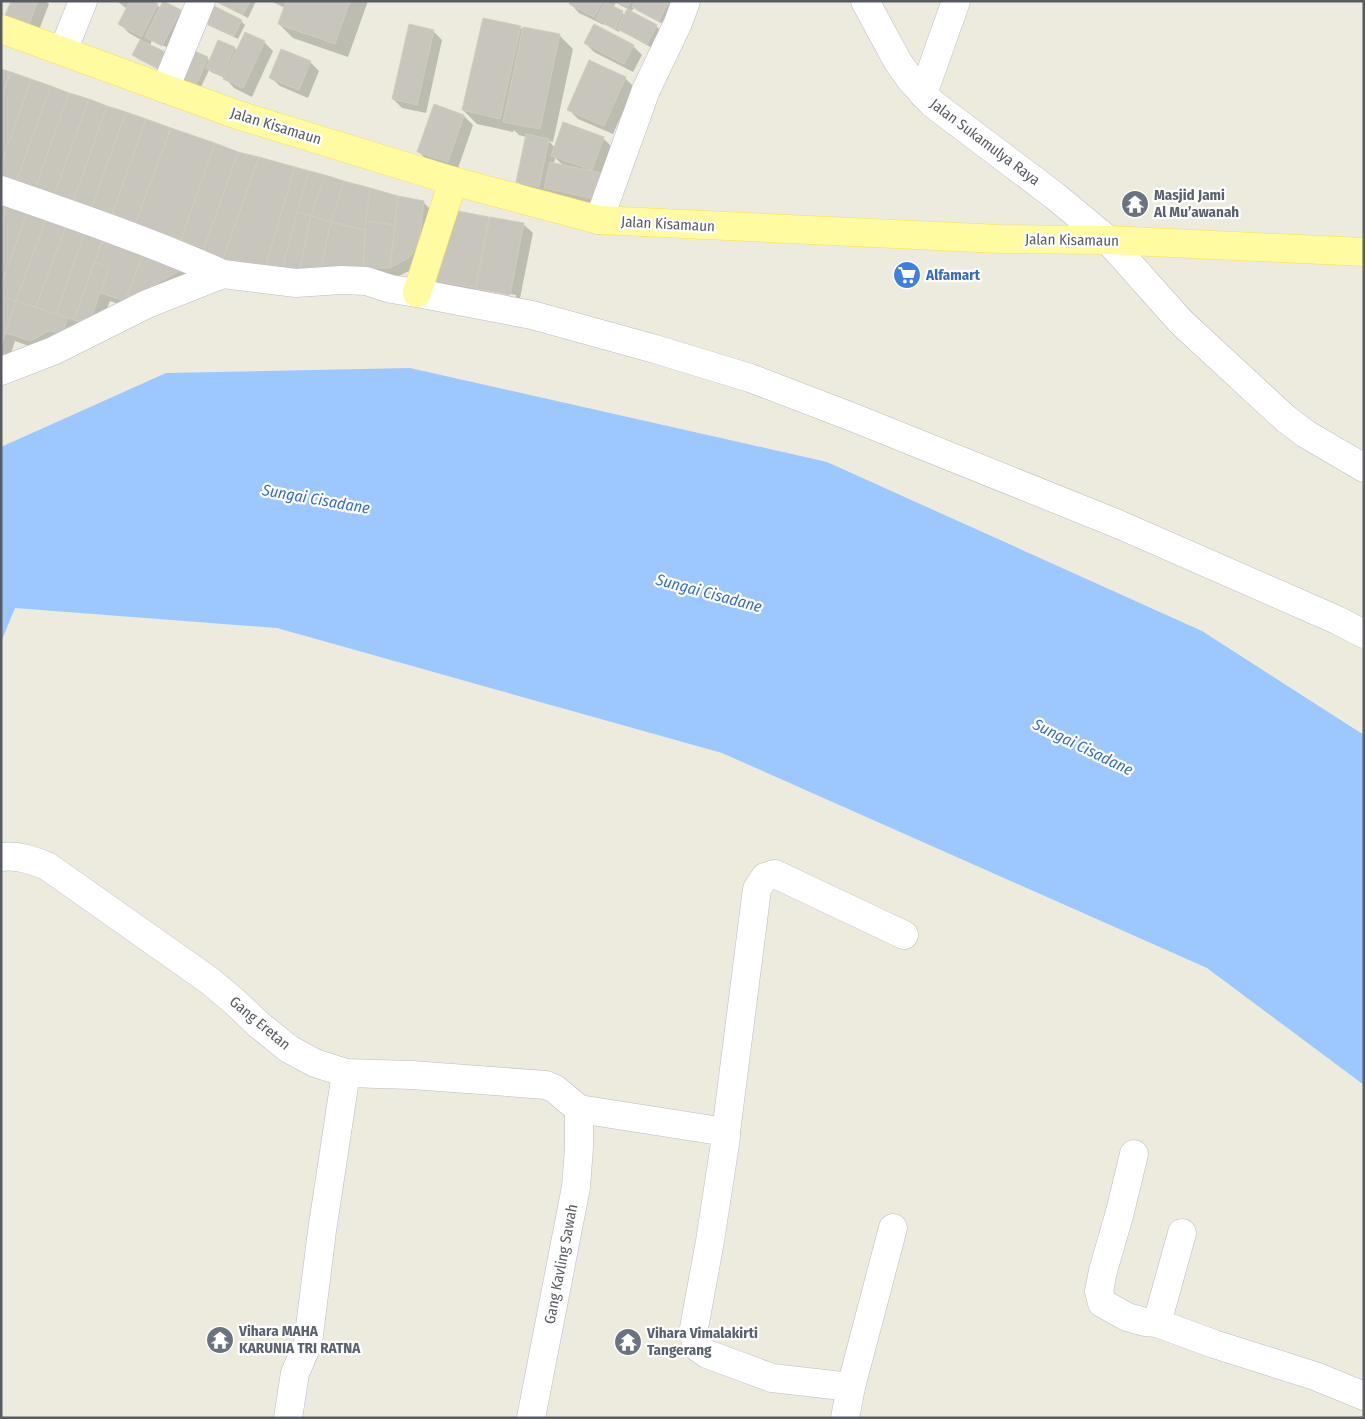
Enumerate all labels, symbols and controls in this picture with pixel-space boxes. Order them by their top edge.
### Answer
street label: Jalan Sukamulya Raya [927,95,1043,189]
street label: Jalan Kisamaun [228,104,324,148]
place label: Masjid Jami Al Mu’awanah [1153,186,1239,221]
temple icon: Masjid Jami Al Mu’awanah [1120,189,1150,219]
street label: Jalan Kisamaun [621,213,715,235]
street label: Jalan Kisamaun [1025,230,1119,250]
supermarket icon: Alfamart [892,260,922,290]
place label: Alfamart [925,266,981,284]
water label: Sungai Cisadane [260,480,372,518]
water label: Sungai Cisadane [653,569,764,616]
water label: Sungai Cisadane [1029,714,1136,780]
street label: Gang Eretan [226,992,294,1054]
street label: Gang Kavling Sawah [541,1202,581,1326]
place label: Vihara MAHA KARUNIA TRI RATNA [238,1322,361,1357]
place label: Vihara Vimalakirti Tangerang [646,1324,758,1359]
temple icon: Vihara MAHA KARUNIA TRI RATNA [205,1325,235,1355]
temple icon: Vihara Vimalakirti Tangerang [613,1327,643,1357]

